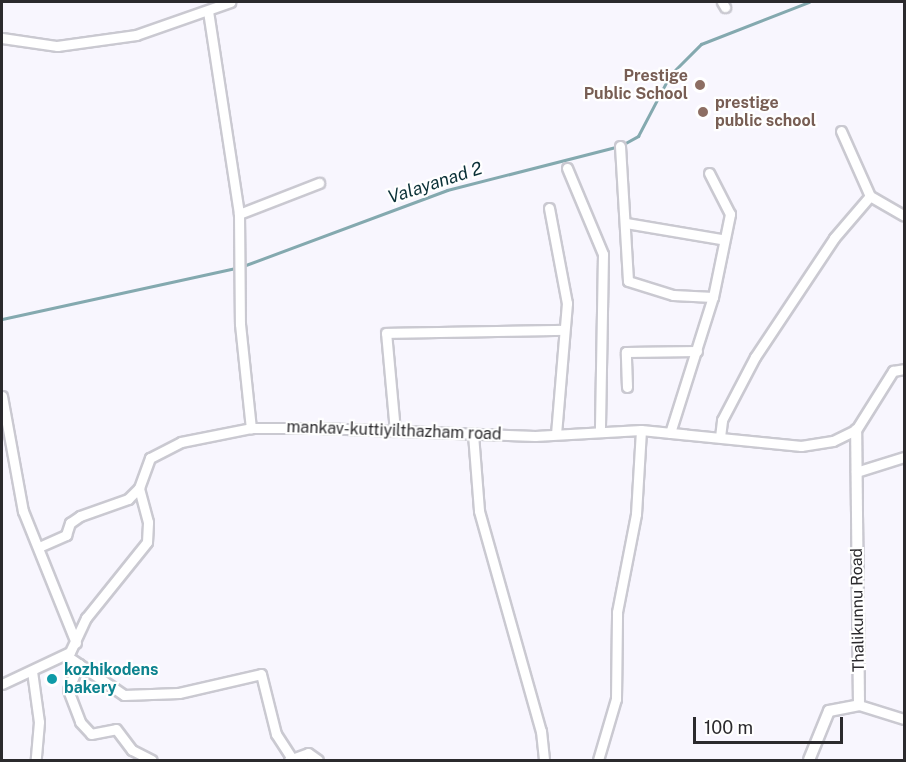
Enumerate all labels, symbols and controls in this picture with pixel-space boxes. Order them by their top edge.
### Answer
place label: Prestige Public School [584,66,688,104]
marker: Prestige Public School [693,78,707,92]
place label: prestige public school [715,93,816,131]
marker: prestige public school [696,105,710,119]
water label: Valayanad 2 [385,158,485,208]
street label: mankav-kuttiyilthazham road [286,418,502,444]
street label: Thalikunnu Road [847,548,869,672]
place label: kozhikodens bakery [64,660,158,698]
marker: kozhikodens bakery [45,672,59,686]
scale bar [696,705,846,743]
text: 100 m [704,717,753,738]

